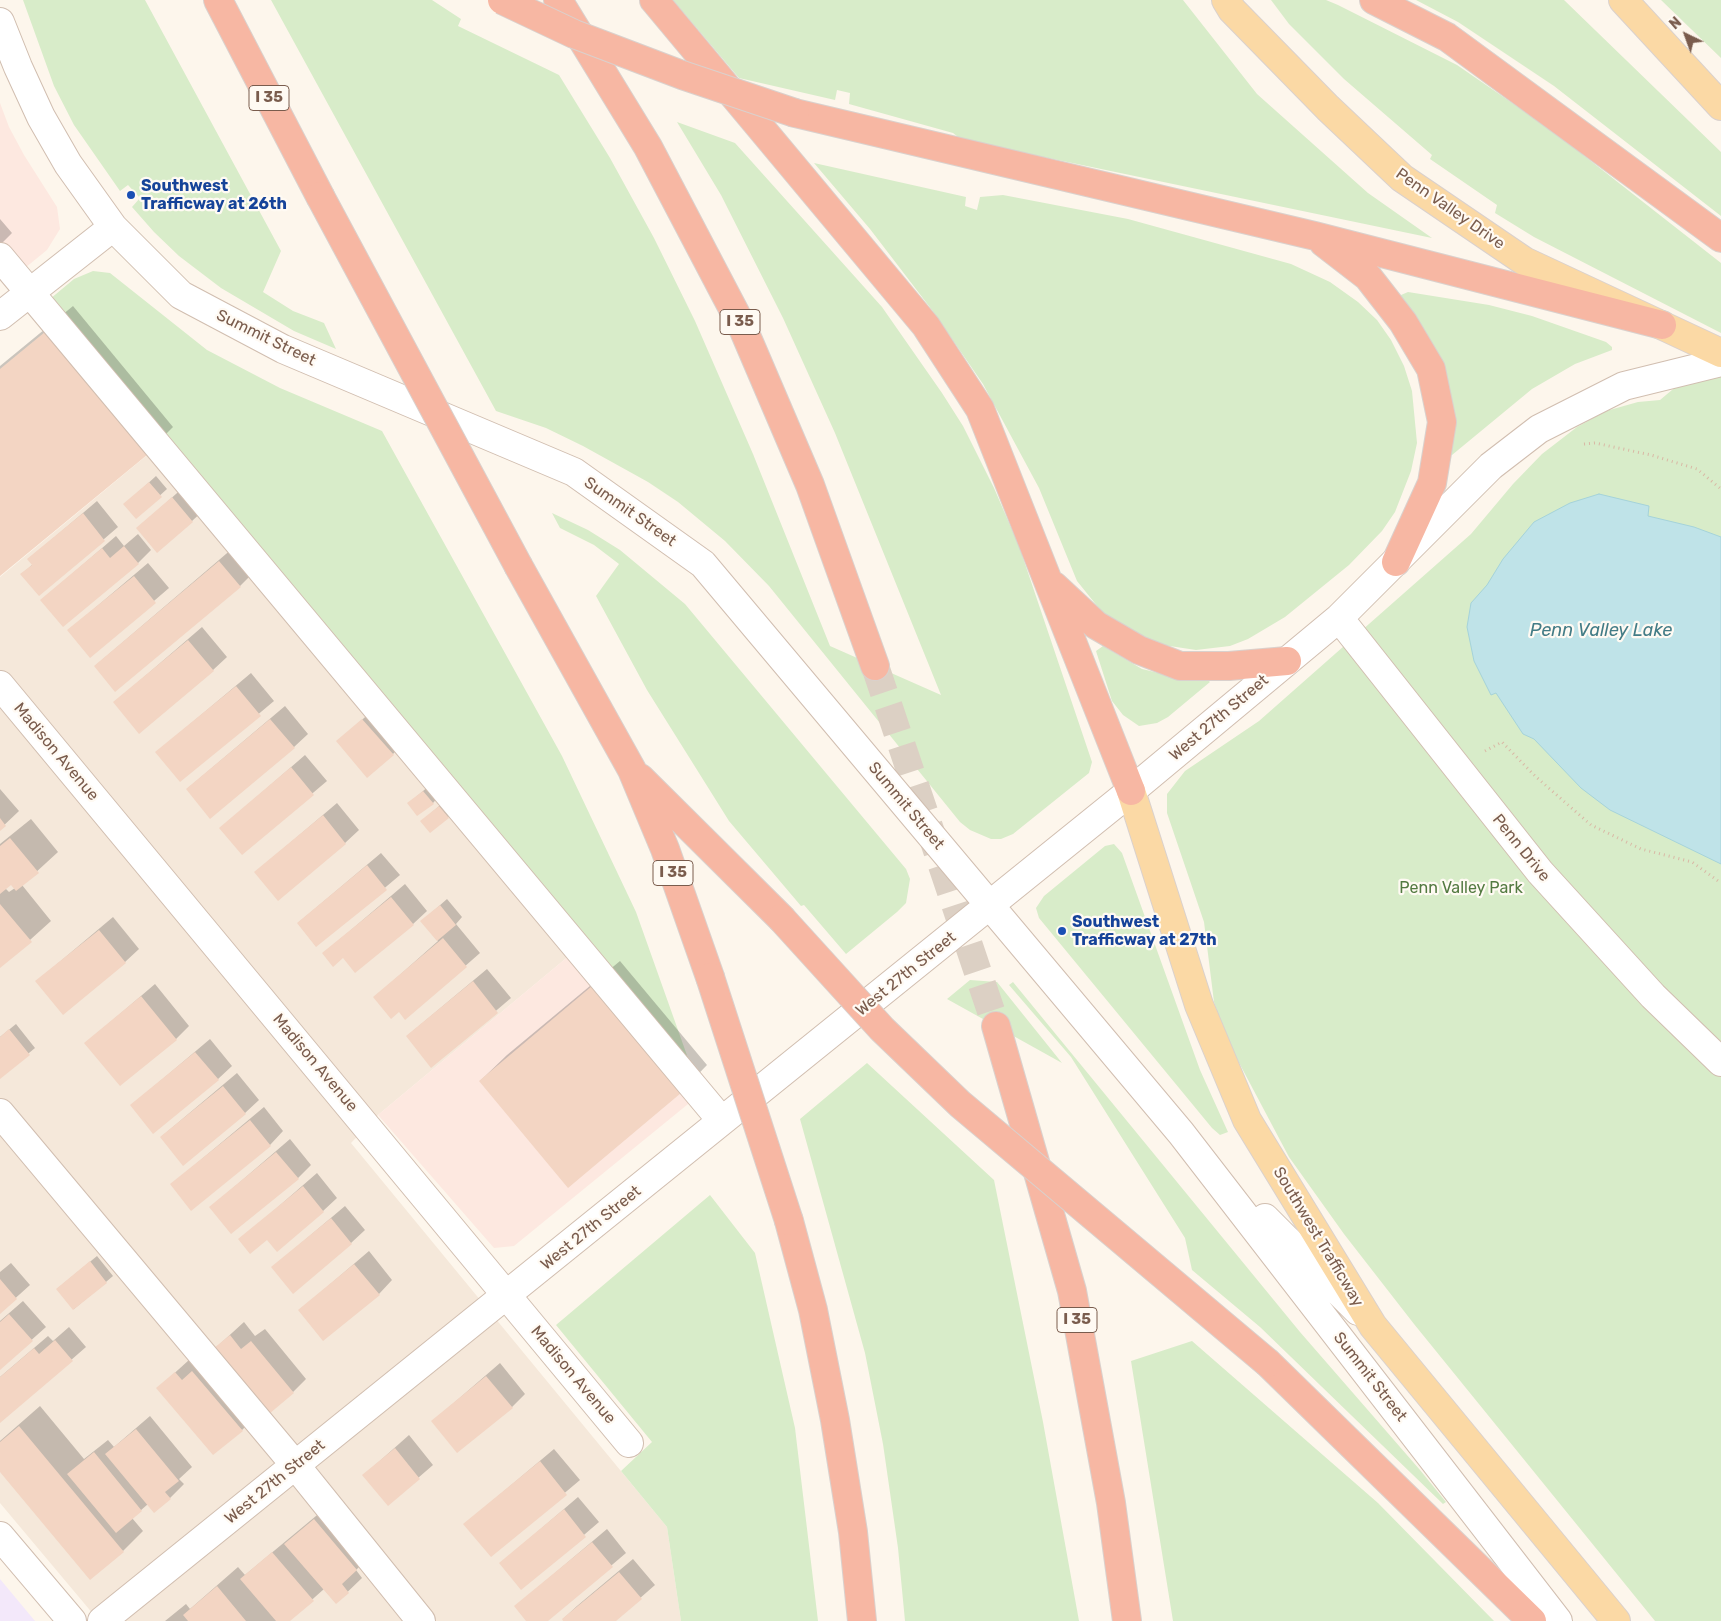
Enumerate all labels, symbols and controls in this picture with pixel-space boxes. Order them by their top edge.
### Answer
north arrow [1661,10,1711,60]
text: N [1666,14,1685,33]
road number: I 35 [249,86,289,110]
street label: Penn Valley Drive [1392,164,1508,254]
place label: Southwest Trafficway at 26th [141,176,287,214]
marker: Southwest Trafficway at 26th [125,189,137,201]
street label: Summit Street [213,306,319,370]
road number: I 35 [720,310,760,334]
street label: Summit Street [580,473,680,551]
water label: Penn Valley Lake [1530,620,1672,642]
street label: West 27th Street [1166,671,1272,765]
street label: Madison Avenue [9,699,103,805]
street label: Summit Street [864,758,948,854]
street label: Penn Drive [1488,811,1554,885]
road number: I 35 [653,860,693,886]
park label: Penn Valley Park [1399,878,1523,898]
place label: Southwest Trafficway at 27th [1072,912,1217,950]
marker: Southwest Trafficway at 27th [1056,925,1068,937]
street label: West 27th Street [852,928,960,1020]
street label: Madison Avenue [268,1010,362,1116]
street label: Southwest Trafficway [1269,1164,1367,1310]
street label: West 27th Street [537,1182,645,1274]
road number: I 35 [1057,1308,1097,1332]
street label: Madison Avenue [526,1322,620,1428]
street label: Summit Street [1329,1328,1411,1426]
street label: West 27th Street [221,1436,329,1528]

